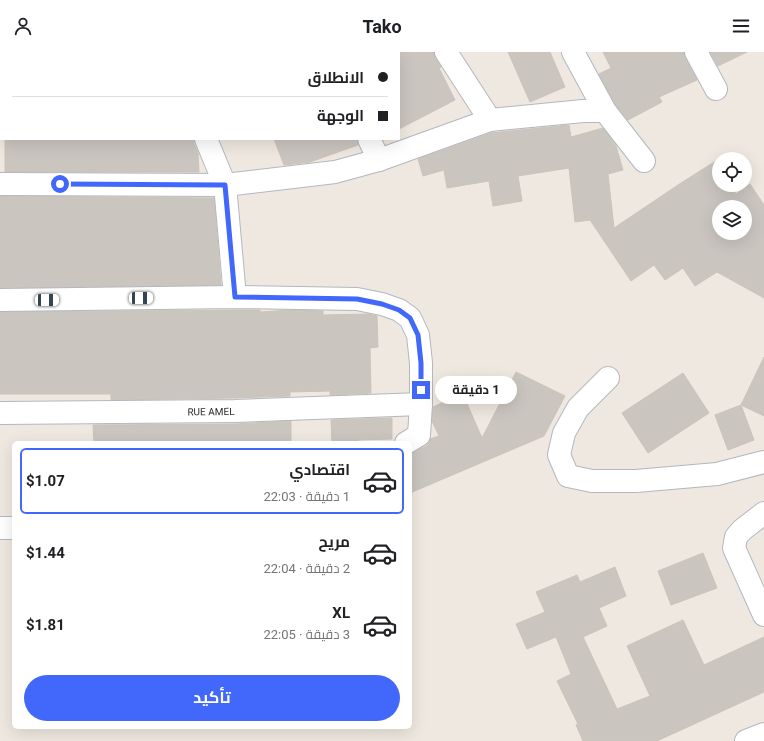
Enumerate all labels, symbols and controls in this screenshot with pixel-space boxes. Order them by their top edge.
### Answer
icon: person [12,15,34,37]
icon: menu [730,15,752,37]
text: Tako [362,16,402,37]
text: الانطلاق [308,69,364,87]
text: الوجهة [317,107,364,125]
map controls [712,152,752,240]
button: locate [712,152,752,192]
route start [51,175,69,193]
button: layers [712,200,752,240]
car [129,292,153,304]
car [35,294,59,306]
callout: 1 دقيقة [435,376,517,404]
route end [412,381,430,399]
text: 1 دقيقة [452,382,500,397]
street label: RUE AMEL [187,406,235,417]
text: اقتصادي [290,461,350,479]
icon: car [362,463,398,499]
text: $1.07 [26,472,65,490]
text: 1 دقيقة · 22:03 [263,489,350,504]
text: مريح [318,533,350,551]
icon: car [362,535,398,571]
text: $1.44 [26,544,65,562]
text: 2 دقيقة · 22:04 [263,561,350,576]
text: XL [332,604,350,622]
icon: car [362,607,398,643]
text: $1.81 [26,616,65,634]
text: 3 دقيقة · 22:05 [263,627,350,642]
button: تأكيد [24,675,400,721]

